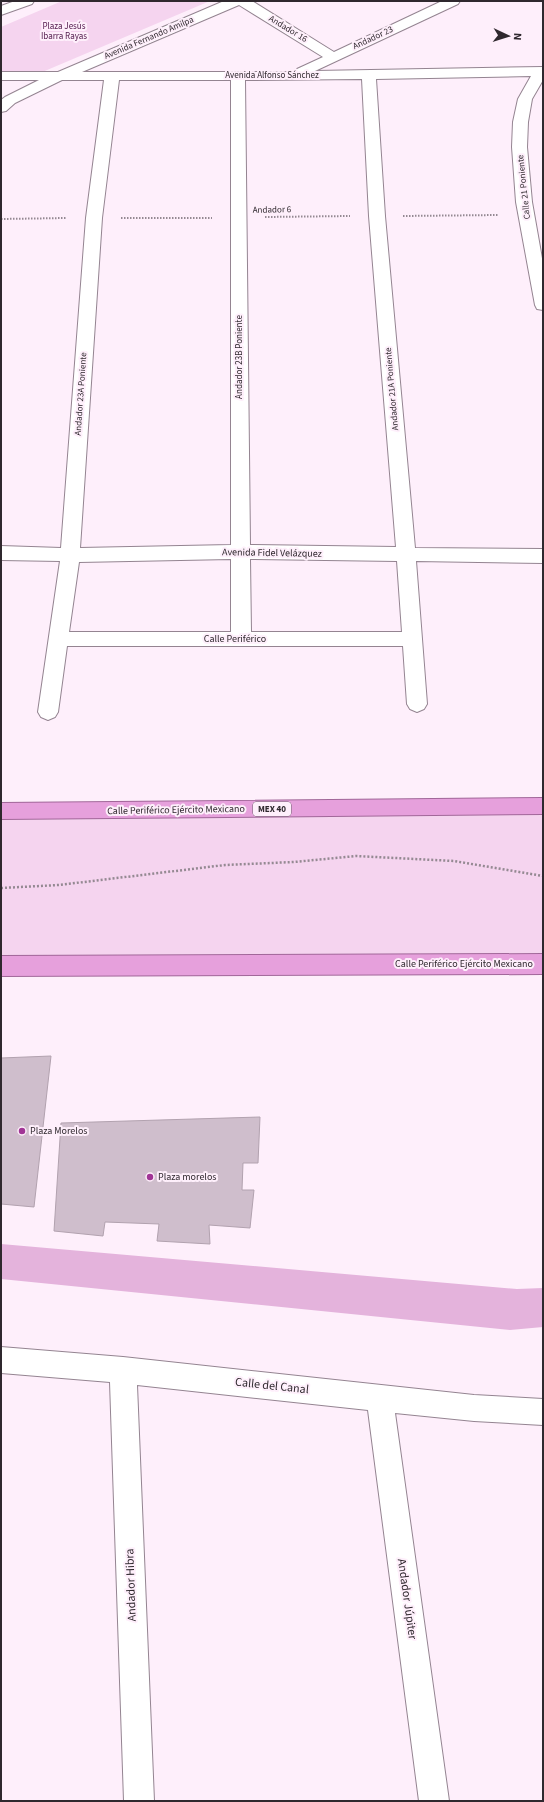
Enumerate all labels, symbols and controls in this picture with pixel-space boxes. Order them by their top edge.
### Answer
street label: Andador 16 [266,12,310,46]
street label: Avenida Fernando Amilpa [102,13,196,63]
north arrow [488,16,528,56]
park label: Plaza Jesús Ibarra Rayas [41,20,87,43]
street label: Andador 23 [351,23,396,53]
text: N [510,32,525,41]
street label: Avenida Alfonso Sánchez [225,69,319,82]
street label: Calle 21 Poniente [514,154,534,220]
street label: Andador 6 [253,203,292,217]
street label: Andador 23B Poniente [233,315,246,399]
street label: Andador 21A Poniente [382,346,402,431]
street label: Andador 23A Poniente [72,351,90,436]
street label: Avenida Fidel Velázquez [222,545,322,561]
street label: Calle Periférico [204,632,266,646]
street label: Calle Periférico Ejército Mexicano [107,802,245,818]
road number: MEX 40 [253,802,291,816]
street label: Calle Periférico Ejército Mexicano [395,957,533,971]
place label: Plaza Morelos [30,1124,87,1138]
marker: Plaza Morelos [17,1126,27,1136]
place label: Plaza morelos [158,1170,217,1184]
marker: Plaza morelos [145,1172,155,1182]
street label: Calle del Canal [234,1374,310,1398]
street label: Andador Hibra [121,1548,141,1622]
street label: Andador Júpiter [393,1558,421,1641]

